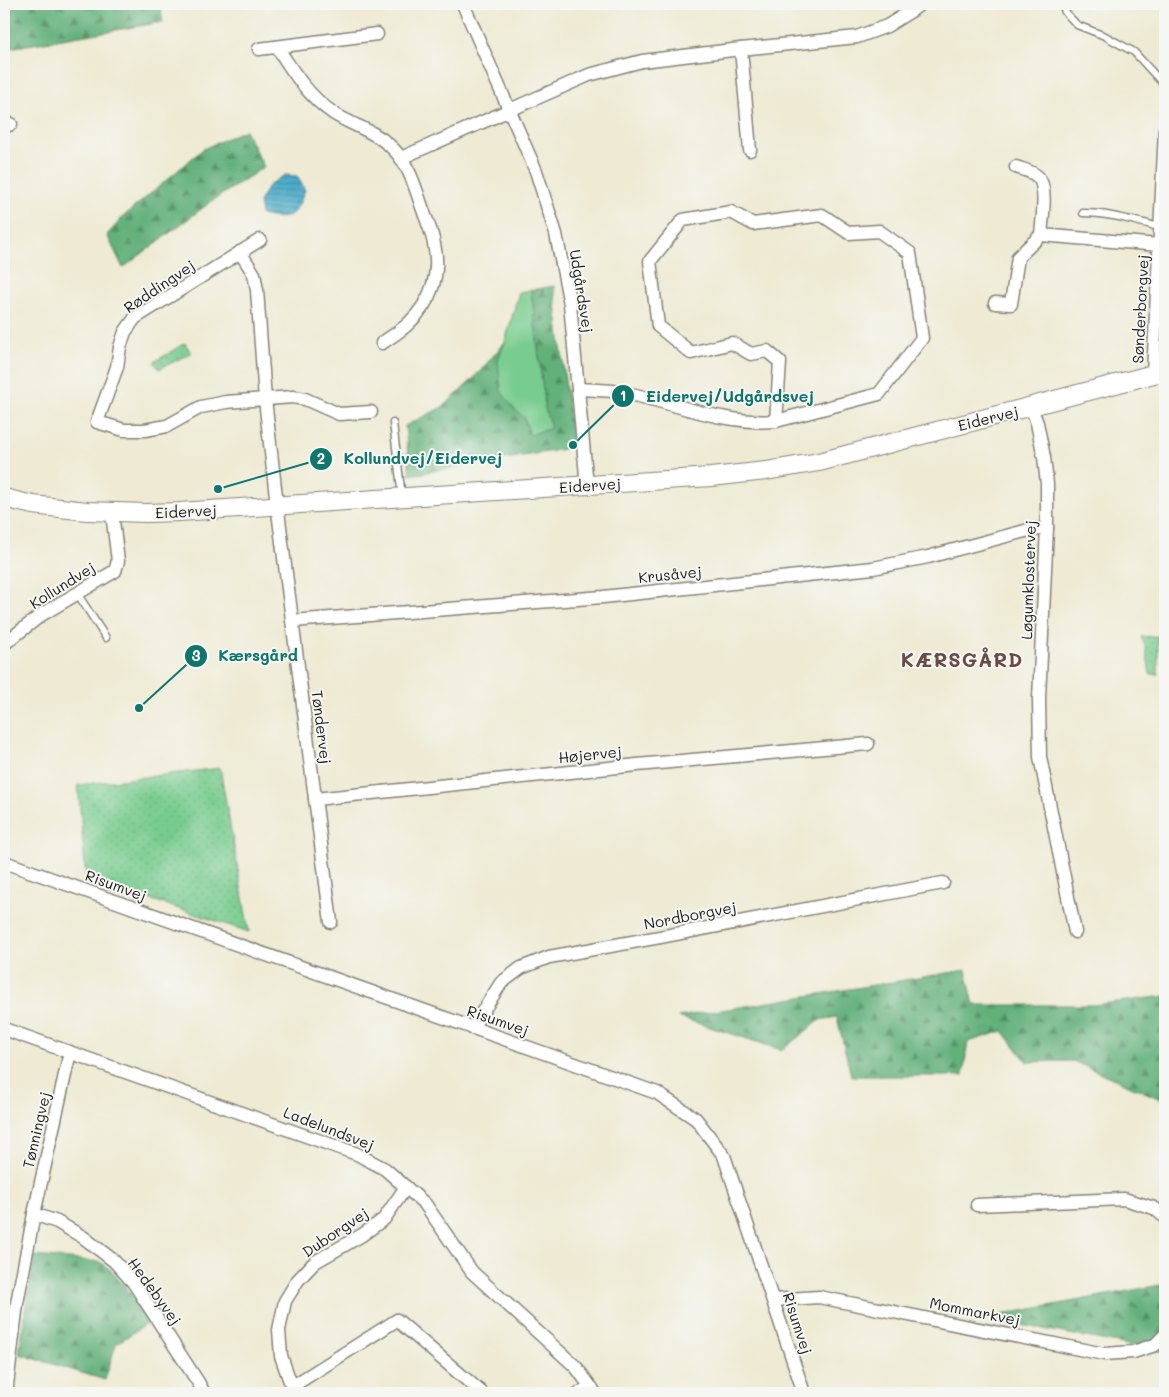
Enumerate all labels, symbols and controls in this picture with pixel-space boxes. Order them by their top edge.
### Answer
street label: Udgårdsvej [566,248,598,334]
street label: Sønderborgvej [1127,254,1153,364]
street label: Røddingvej [120,255,198,317]
callout: Eidervej/Udgårdsvej [611,381,824,412]
text: 1 [620,385,626,405]
text: Eidervej/Udgårdsvej [646,385,814,406]
street label: Eidervej [956,401,1020,435]
callout: Kollundvej/Eidervej [309,443,512,474]
text: Kollundvej/Eidervej [344,447,502,468]
text: 2 [317,448,325,468]
street label: Eidervej [558,473,622,497]
street label: Eidervej [155,499,217,523]
street label: Løgumklostervej [1016,520,1040,640]
street label: Kollundvej [25,557,99,613]
street label: Krusåvej [637,561,703,587]
callout: Kærsgård [184,640,308,671]
text: Kærsgård [218,644,298,665]
text: 3 [191,645,201,665]
district label: KÆRSGÅRD [901,646,1023,672]
street label: Tøndervej [308,689,336,765]
street label: Højervej [557,741,623,767]
street label: Risumvej [83,865,149,905]
street label: Nordborgvej [642,896,738,934]
street label: Risumvej [465,1000,531,1040]
street label: Tønningvej [18,1090,54,1170]
street label: Ladelundsvej [281,1102,377,1154]
street label: Duborgvej [298,1203,372,1261]
street label: Hedebyvej [124,1253,186,1329]
street label: Risumvej [779,1290,817,1356]
street label: Mommarkvej [928,1292,1022,1330]

